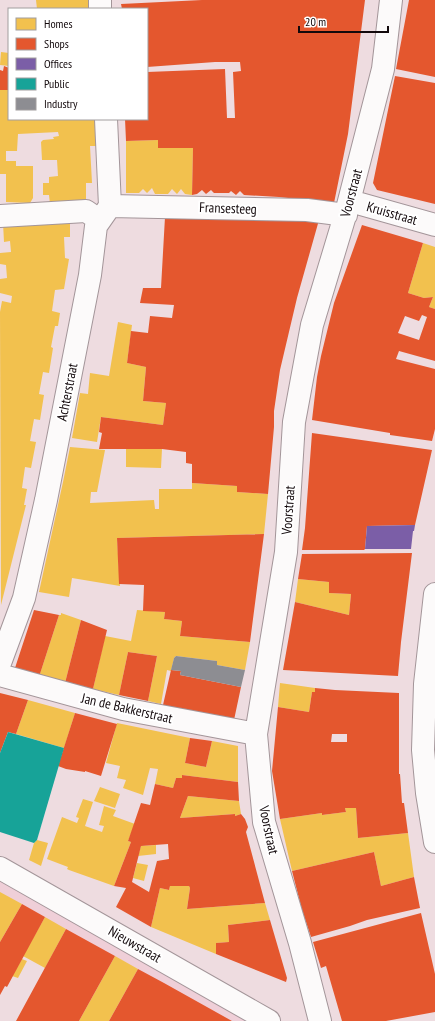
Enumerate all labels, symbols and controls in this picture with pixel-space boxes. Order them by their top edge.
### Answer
legend [8,8,148,120]
scale bar [299,8,388,34]
text: 20 m [305,14,326,29]
text: Homes [44,16,72,31]
text: Shops [44,36,69,51]
text: Offices [44,56,72,71]
text: Public [44,76,70,91]
text: Industry [44,96,78,111]
street label: Voorstraat [336,167,366,220]
street label: Kruisstraat [365,197,419,229]
street label: Fransesteeg [199,198,257,218]
street label: Achterstraat [53,361,81,422]
street label: Voorstraat [277,485,299,536]
street label: Jan de Bakkerstraat [79,689,174,727]
street label: Voorstraat [255,803,283,856]
street label: Nieuwstraat [105,922,165,966]

